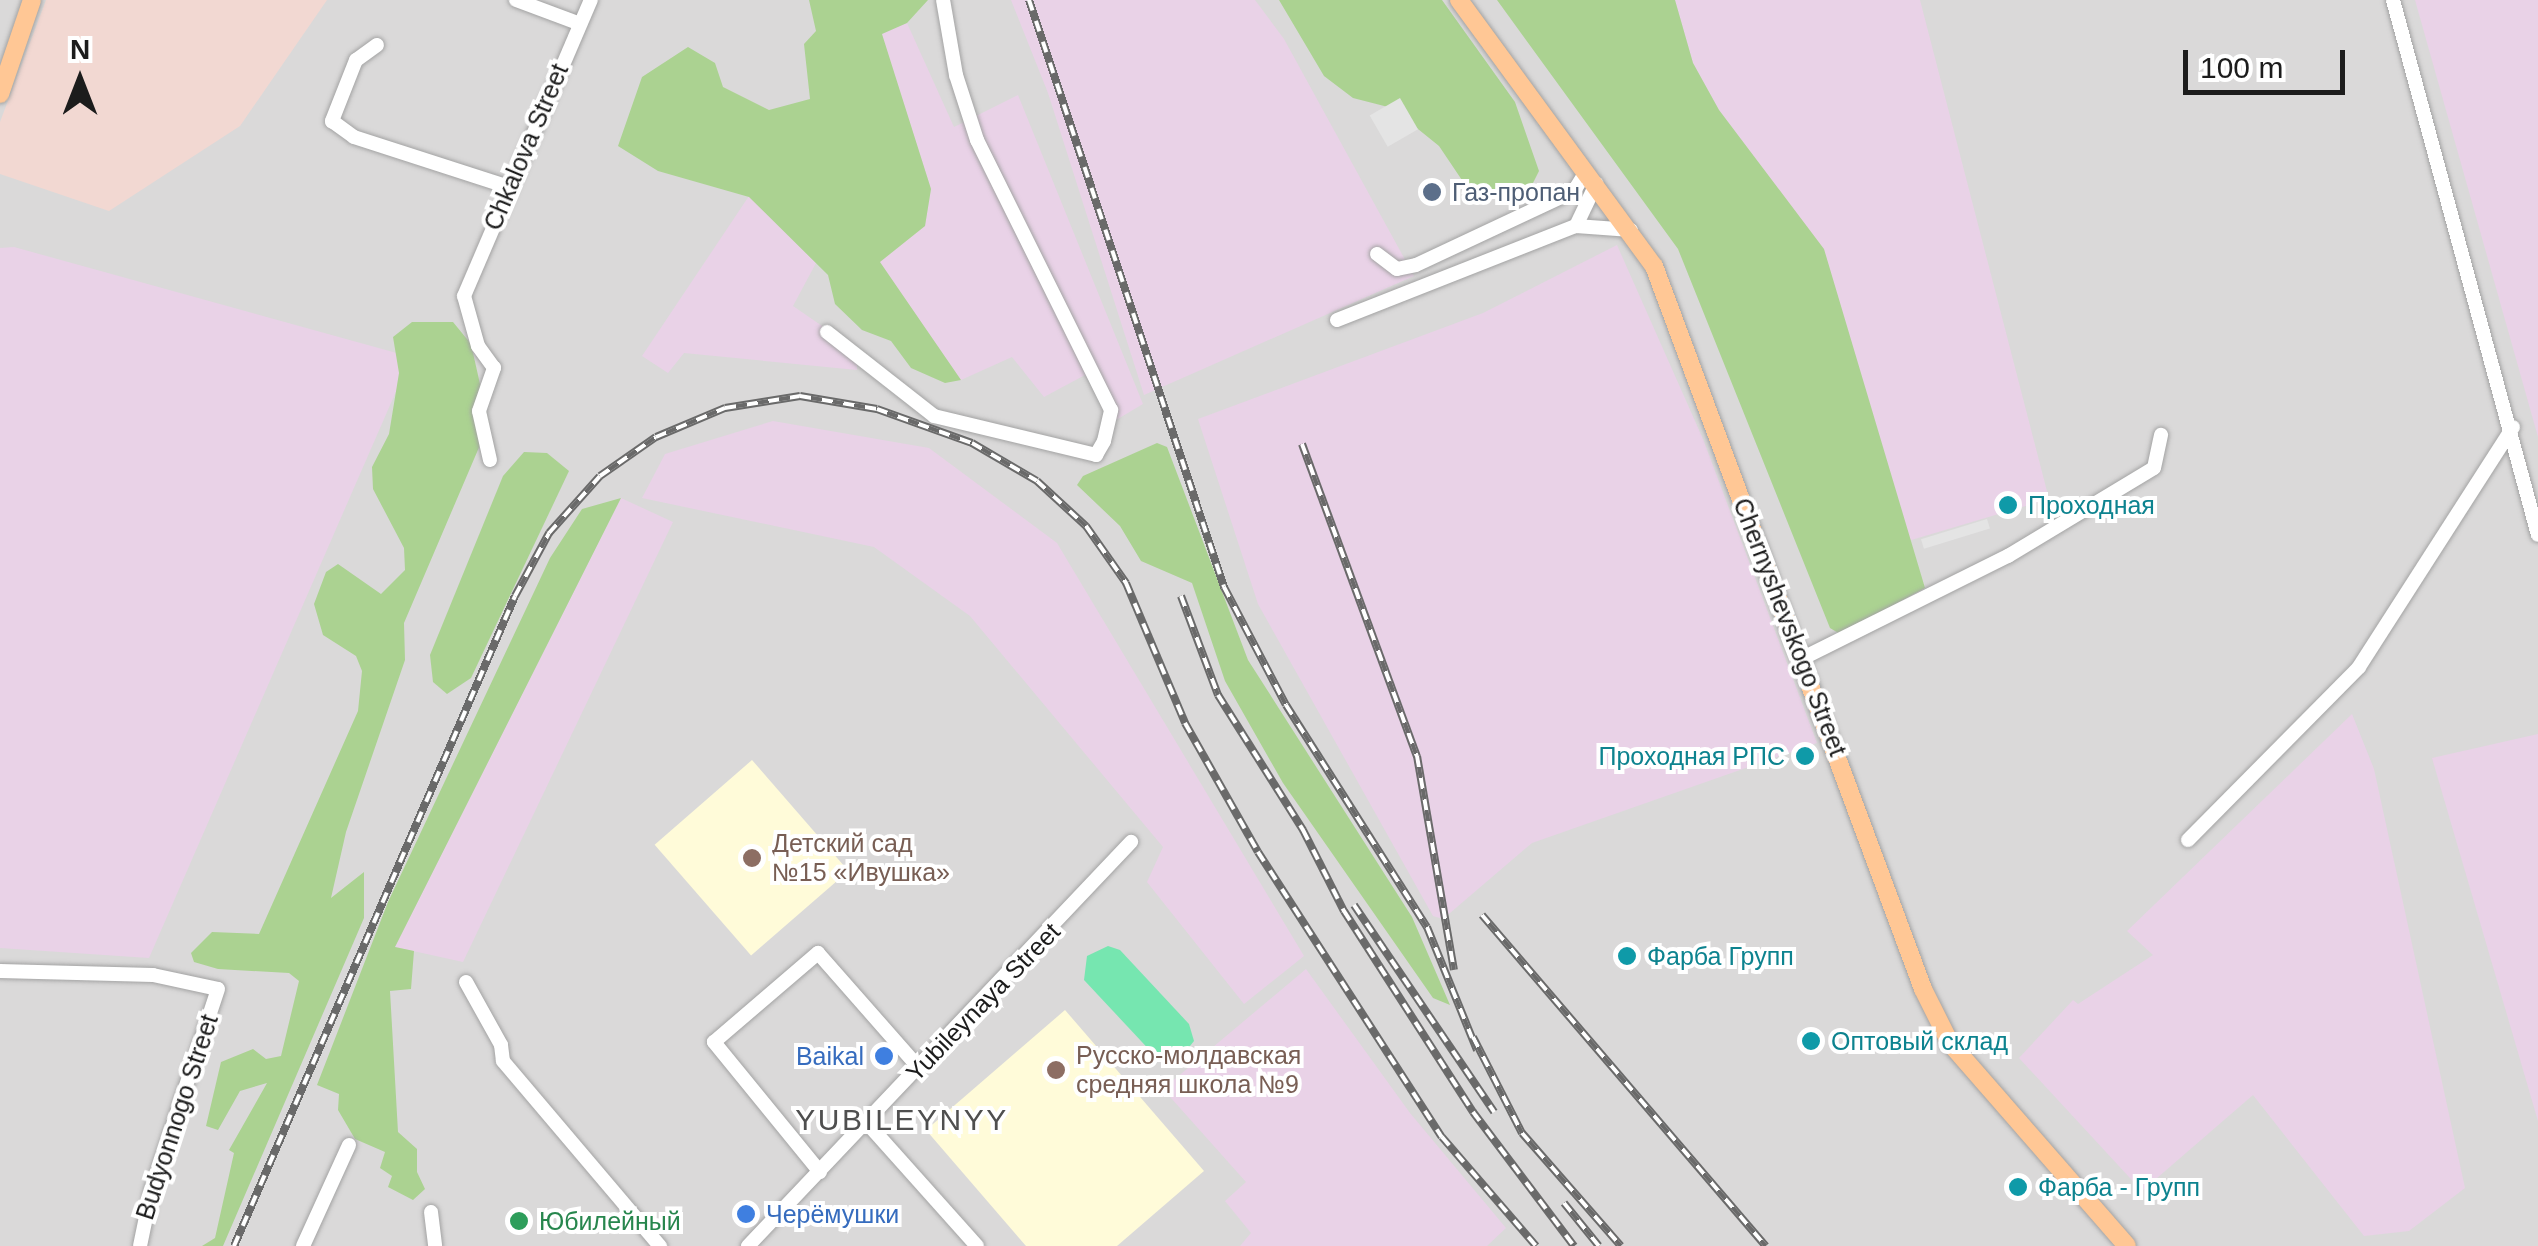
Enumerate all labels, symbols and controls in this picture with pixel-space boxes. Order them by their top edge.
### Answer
north arrow [30,30,130,130]
scale bar [2188,30,2350,92]
text: N [70,34,90,65]
text: 100 m [2200,51,2283,84]
street label: Chkalova Street [477,59,575,235]
place label: Газ-пропан [1452,177,1580,207]
marker: Газ-пропан [1421,181,1443,203]
place label: Проходная [2028,490,2155,520]
street label: Chernyshevskogo Street [1727,494,1853,760]
marker: Проходная [1997,494,2019,516]
place label: Проходная РПС [1598,741,1785,771]
marker: Проходная РПС [1794,745,1816,767]
place label: Детский сад №15 «Ивушка» [772,829,950,888]
marker: Детский сад №15 «Ивушка» [741,847,763,869]
street label: Yubileynaya Street [900,917,1066,1087]
place label: Фарба Групп [1647,941,1794,971]
marker: Фарба Групп [1616,945,1638,967]
street label: Budyonnogo Street [130,1011,224,1223]
place label: Оптовый склад [1831,1026,2008,1056]
marker: Оптовый склад [1800,1030,1822,1052]
place label: Baikal [796,1041,864,1071]
place label: Русско-молдавская средняя школа №9 [1076,1041,1301,1100]
marker: Baikal [873,1045,895,1067]
marker: Русско-молдавская средняя школа №9 [1045,1059,1067,1081]
district label: YUBILEYNYY [795,1102,1009,1138]
place label: Фарба - Групп [2038,1172,2200,1202]
marker: Фарба - Групп [2007,1176,2029,1198]
place label: Черёмушки [766,1199,899,1229]
marker: Черёмушки [735,1203,757,1225]
place label: Юбилейный [539,1206,681,1236]
marker: Юбилейный [508,1210,530,1232]

